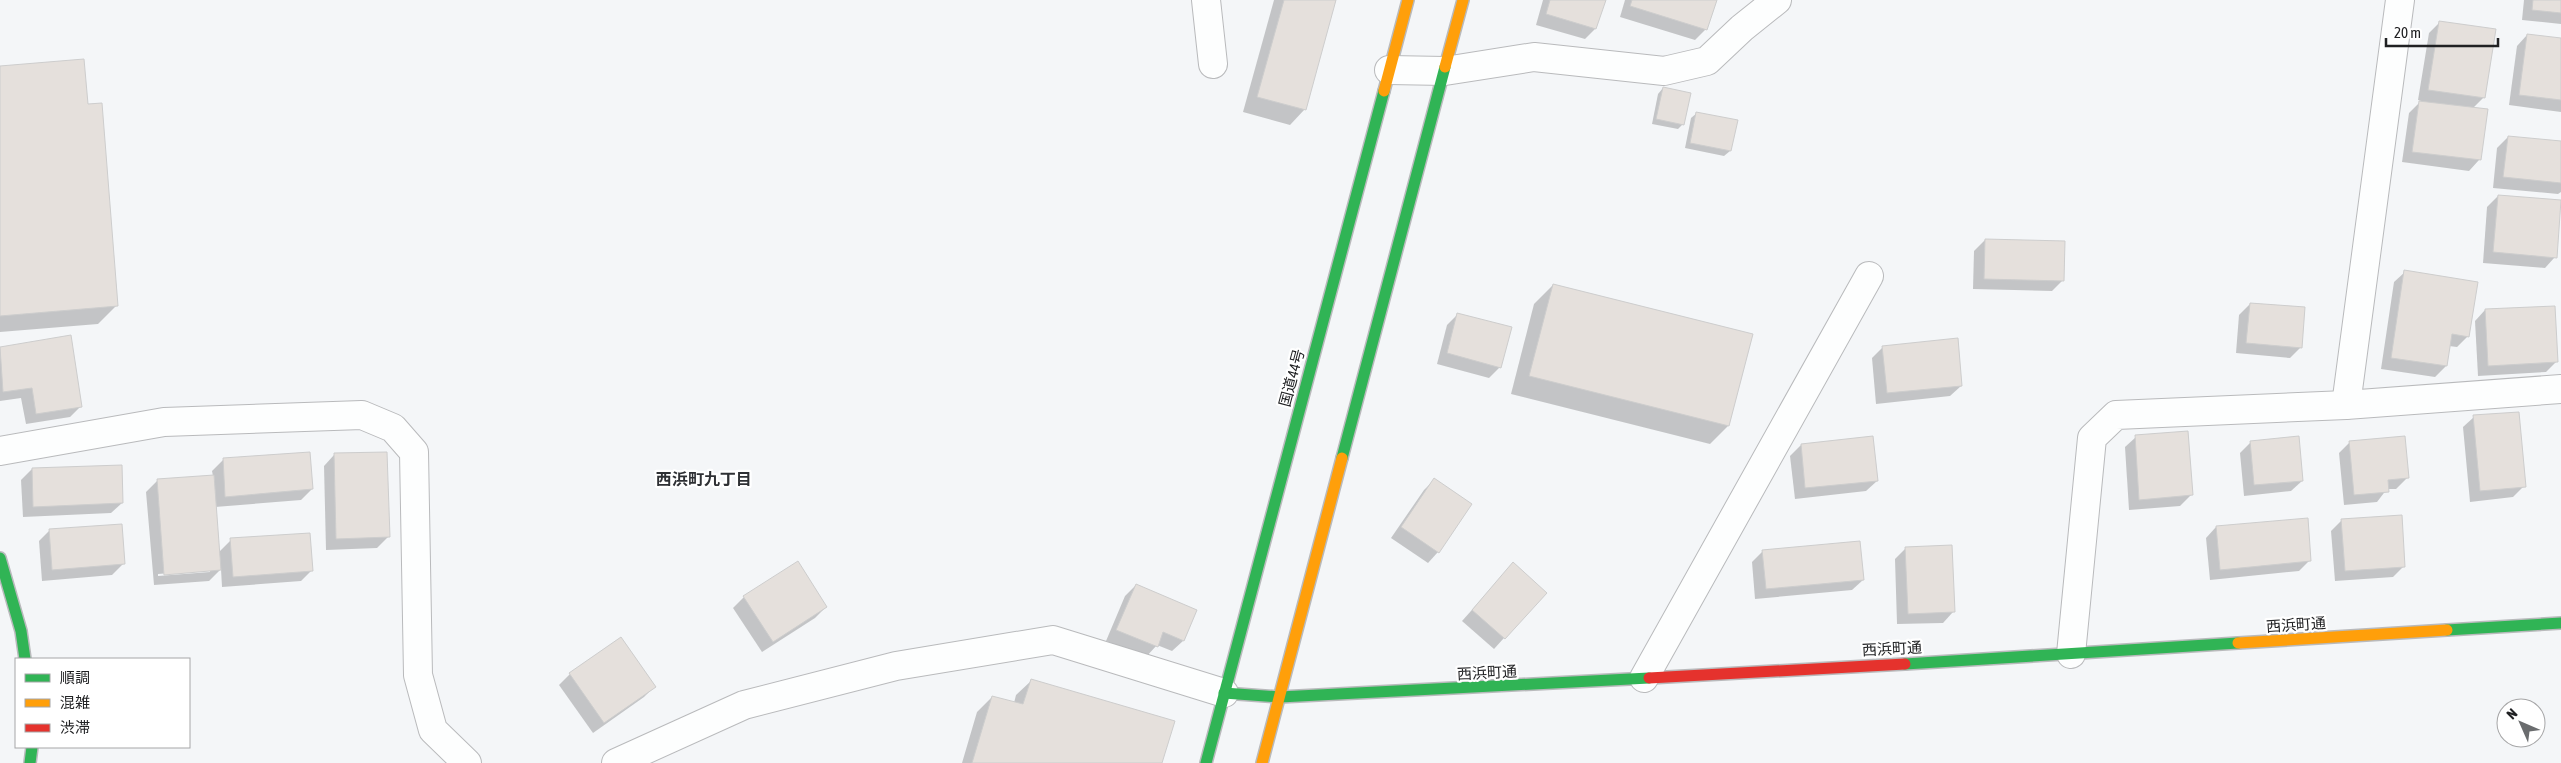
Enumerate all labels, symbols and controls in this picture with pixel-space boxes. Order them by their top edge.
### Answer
scale bar [2386,15,2498,47]
text: 20 m [2394,24,2421,41]
street label: 国道44号 [1276,347,1307,409]
district label: 西浜町九丁目 [656,470,752,488]
street label: 西浜町通 [2265,614,2326,635]
street label: 西浜町通 [1862,638,1922,659]
legend [15,658,190,748]
street label: 西浜町通 [1457,662,1517,683]
text: 順調 [60,669,90,686]
text: 混雑 [60,694,90,711]
north arrow [2496,698,2546,748]
text: N [2503,705,2520,722]
text: 渋滞 [60,719,90,736]

